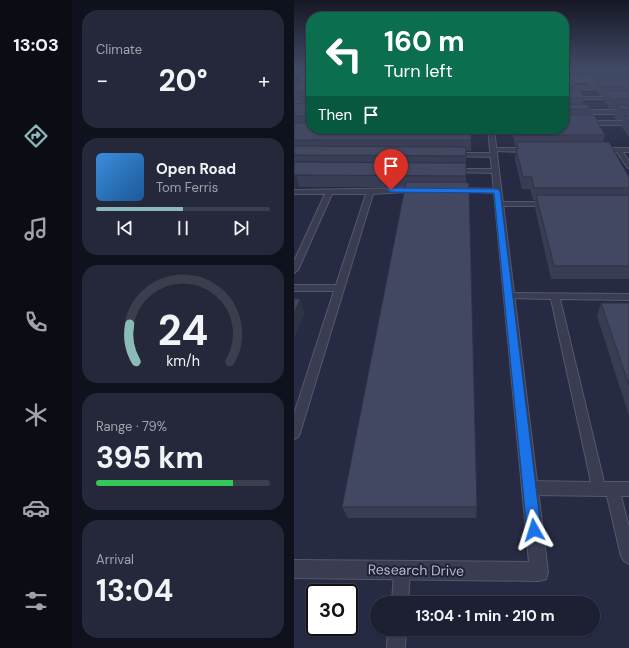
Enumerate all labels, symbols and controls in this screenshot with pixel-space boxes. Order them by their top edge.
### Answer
text: 160 m [384,23,465,60]
icon: left [318,28,370,80]
text: 13:03 [13,33,59,57]
text: Climate [96,41,142,58]
text: Turn left [384,59,453,83]
text: 20° [158,61,208,100]
text: − [96,66,108,95]
text: + [258,66,270,95]
icon: arrive [360,104,382,126]
text: Then [318,105,352,125]
icon: directions [22,122,50,150]
pin [374,149,408,190]
icon: arrive [380,155,402,177]
text: Open Road [156,159,236,179]
text: Tom Ferris [156,179,218,196]
icon: music [22,215,50,243]
icon: previous [114,217,136,239]
icon: pause [172,217,194,239]
icon: next [230,217,252,239]
text: 24 [158,304,208,358]
icon: phone [22,308,50,336]
text: km/h [166,352,200,370]
icon: climate [22,401,50,429]
text: Range · 79% [96,418,167,435]
text: 395 km [96,438,204,477]
icon: car [22,494,50,522]
position arrow [513,509,555,551]
text: Arrival [96,551,134,568]
street label: Research Drive [368,560,464,580]
text: 13:04 [96,571,173,610]
speed limit sign: 30 [306,584,358,636]
icon: filters [22,587,50,615]
text: 13:04 · 1 min · 210 m [415,606,555,626]

